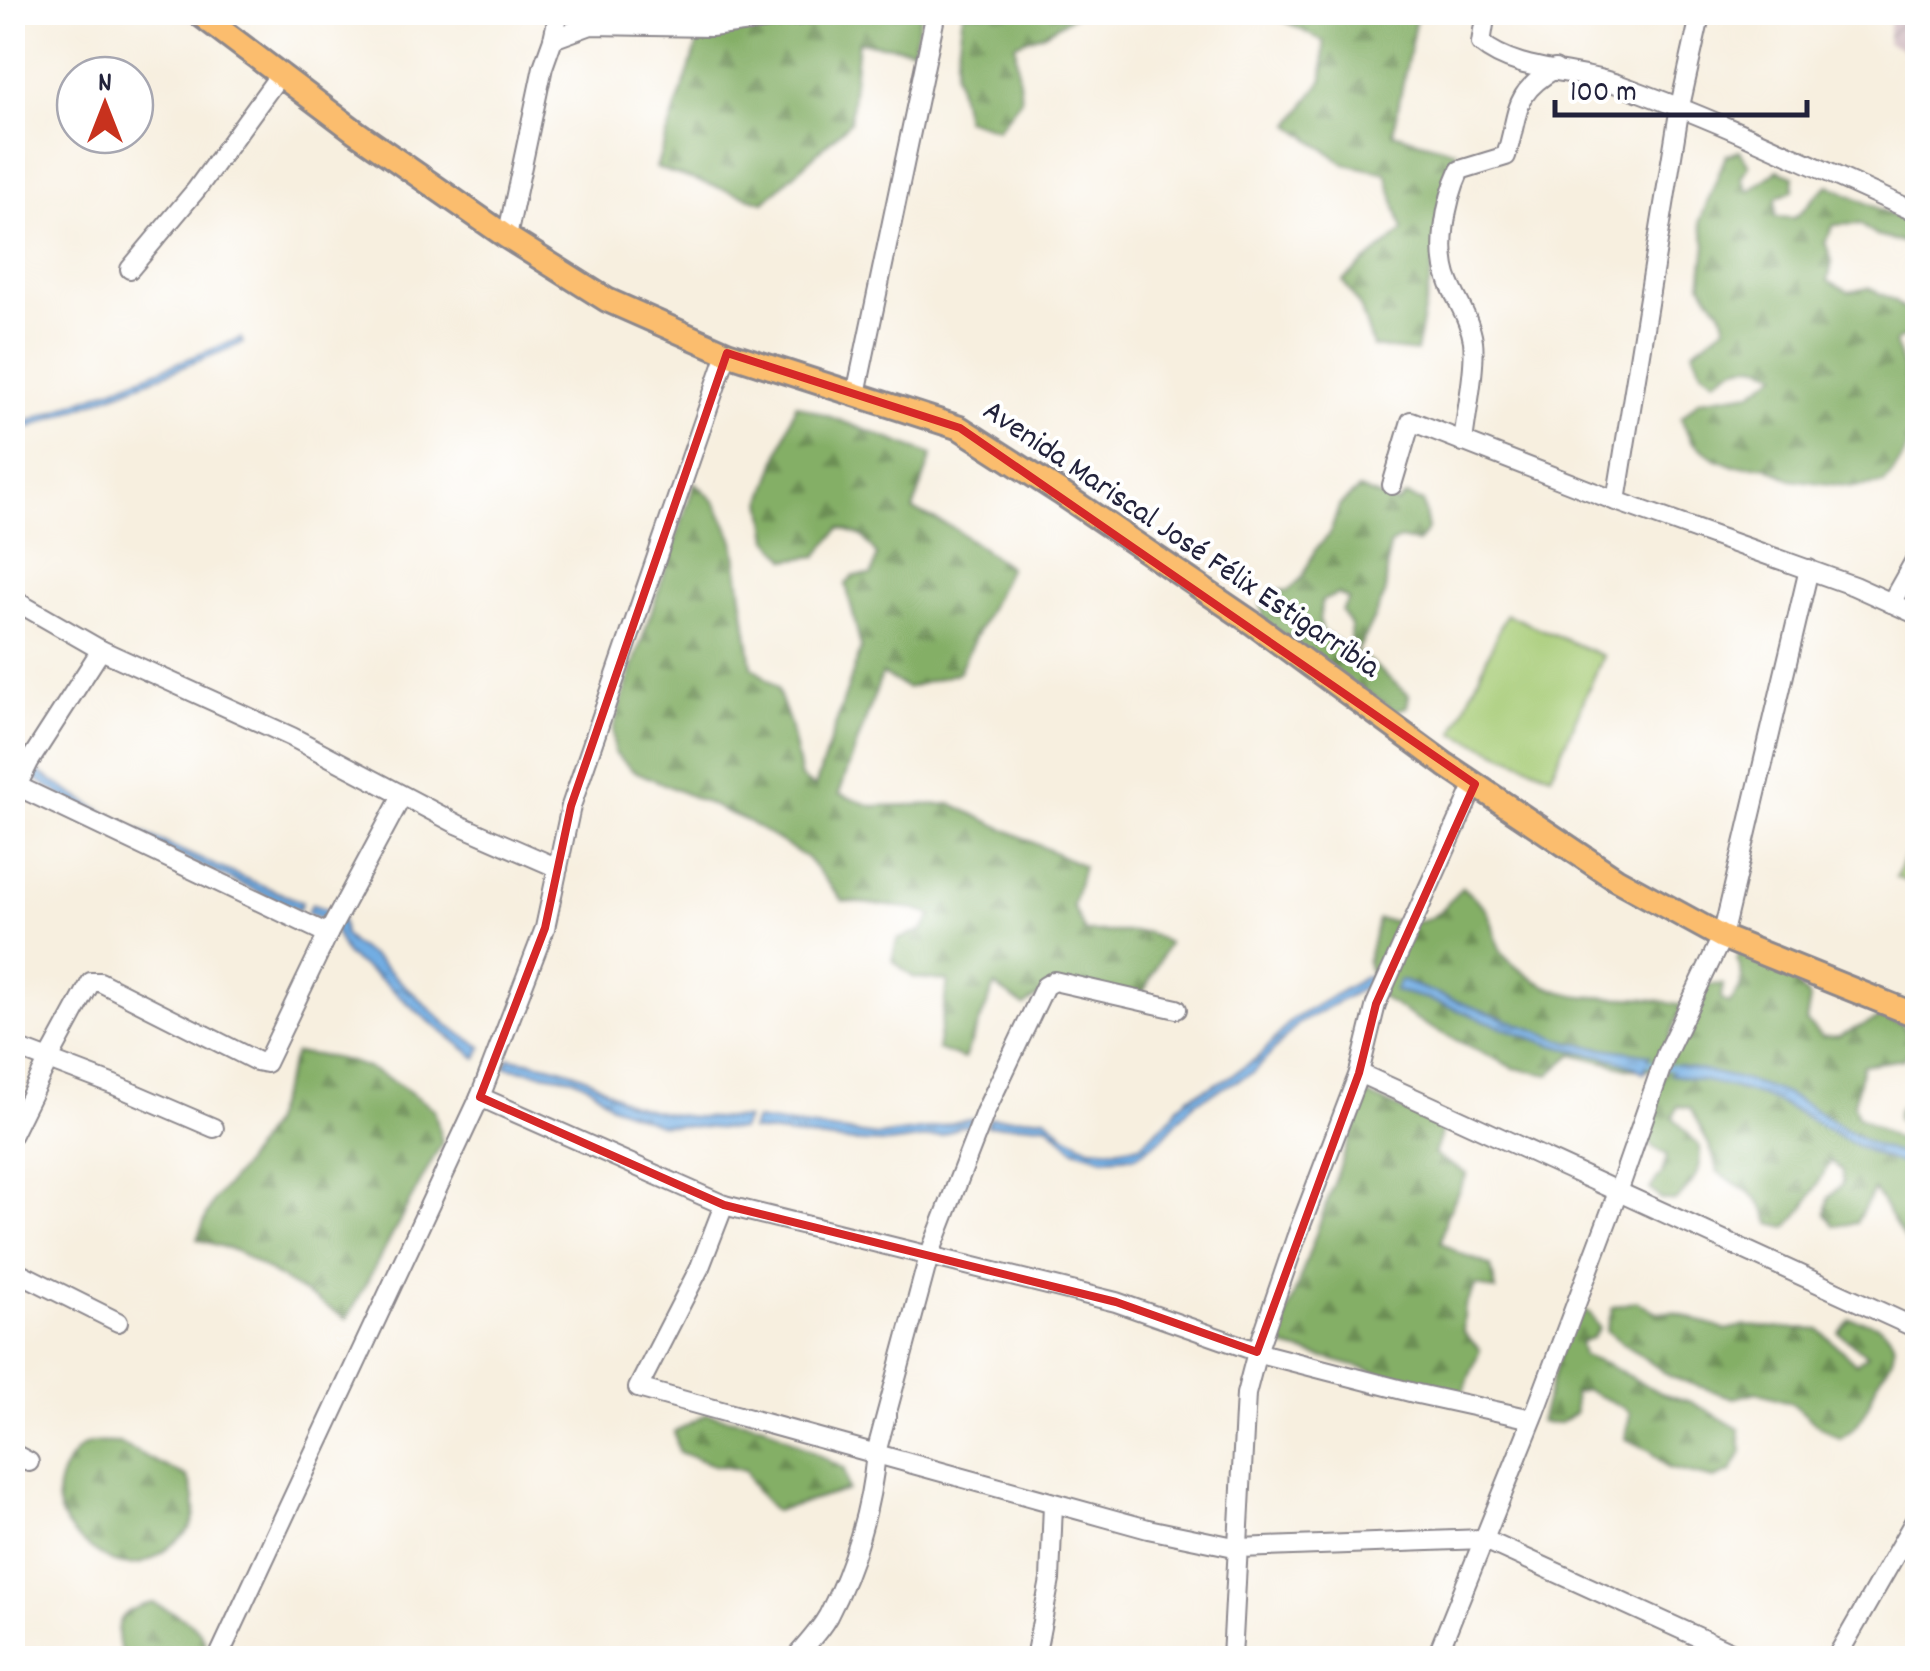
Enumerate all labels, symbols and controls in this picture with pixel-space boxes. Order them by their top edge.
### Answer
north arrow [55,55,155,155]
scale bar [1555,55,1808,117]
text: N [98,65,112,105]
text: 100 m [1570,73,1637,116]
street label: Avenida Mariscal José Félix Estigarribia [972,390,1389,692]

